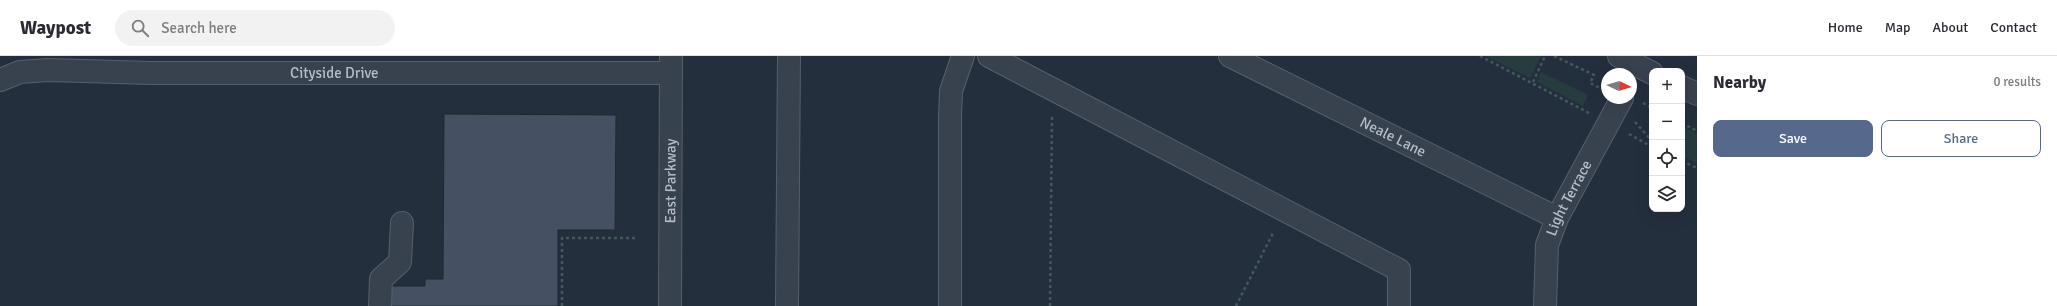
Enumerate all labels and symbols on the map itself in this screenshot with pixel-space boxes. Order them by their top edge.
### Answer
street label: Cityside Drive [290,64,379,82]
north arrow [1601,68,1637,104]
street label: Neale Lane [1357,113,1429,161]
street label: East Parkway [661,138,680,224]
street label: Light Terrace [1542,157,1596,238]

